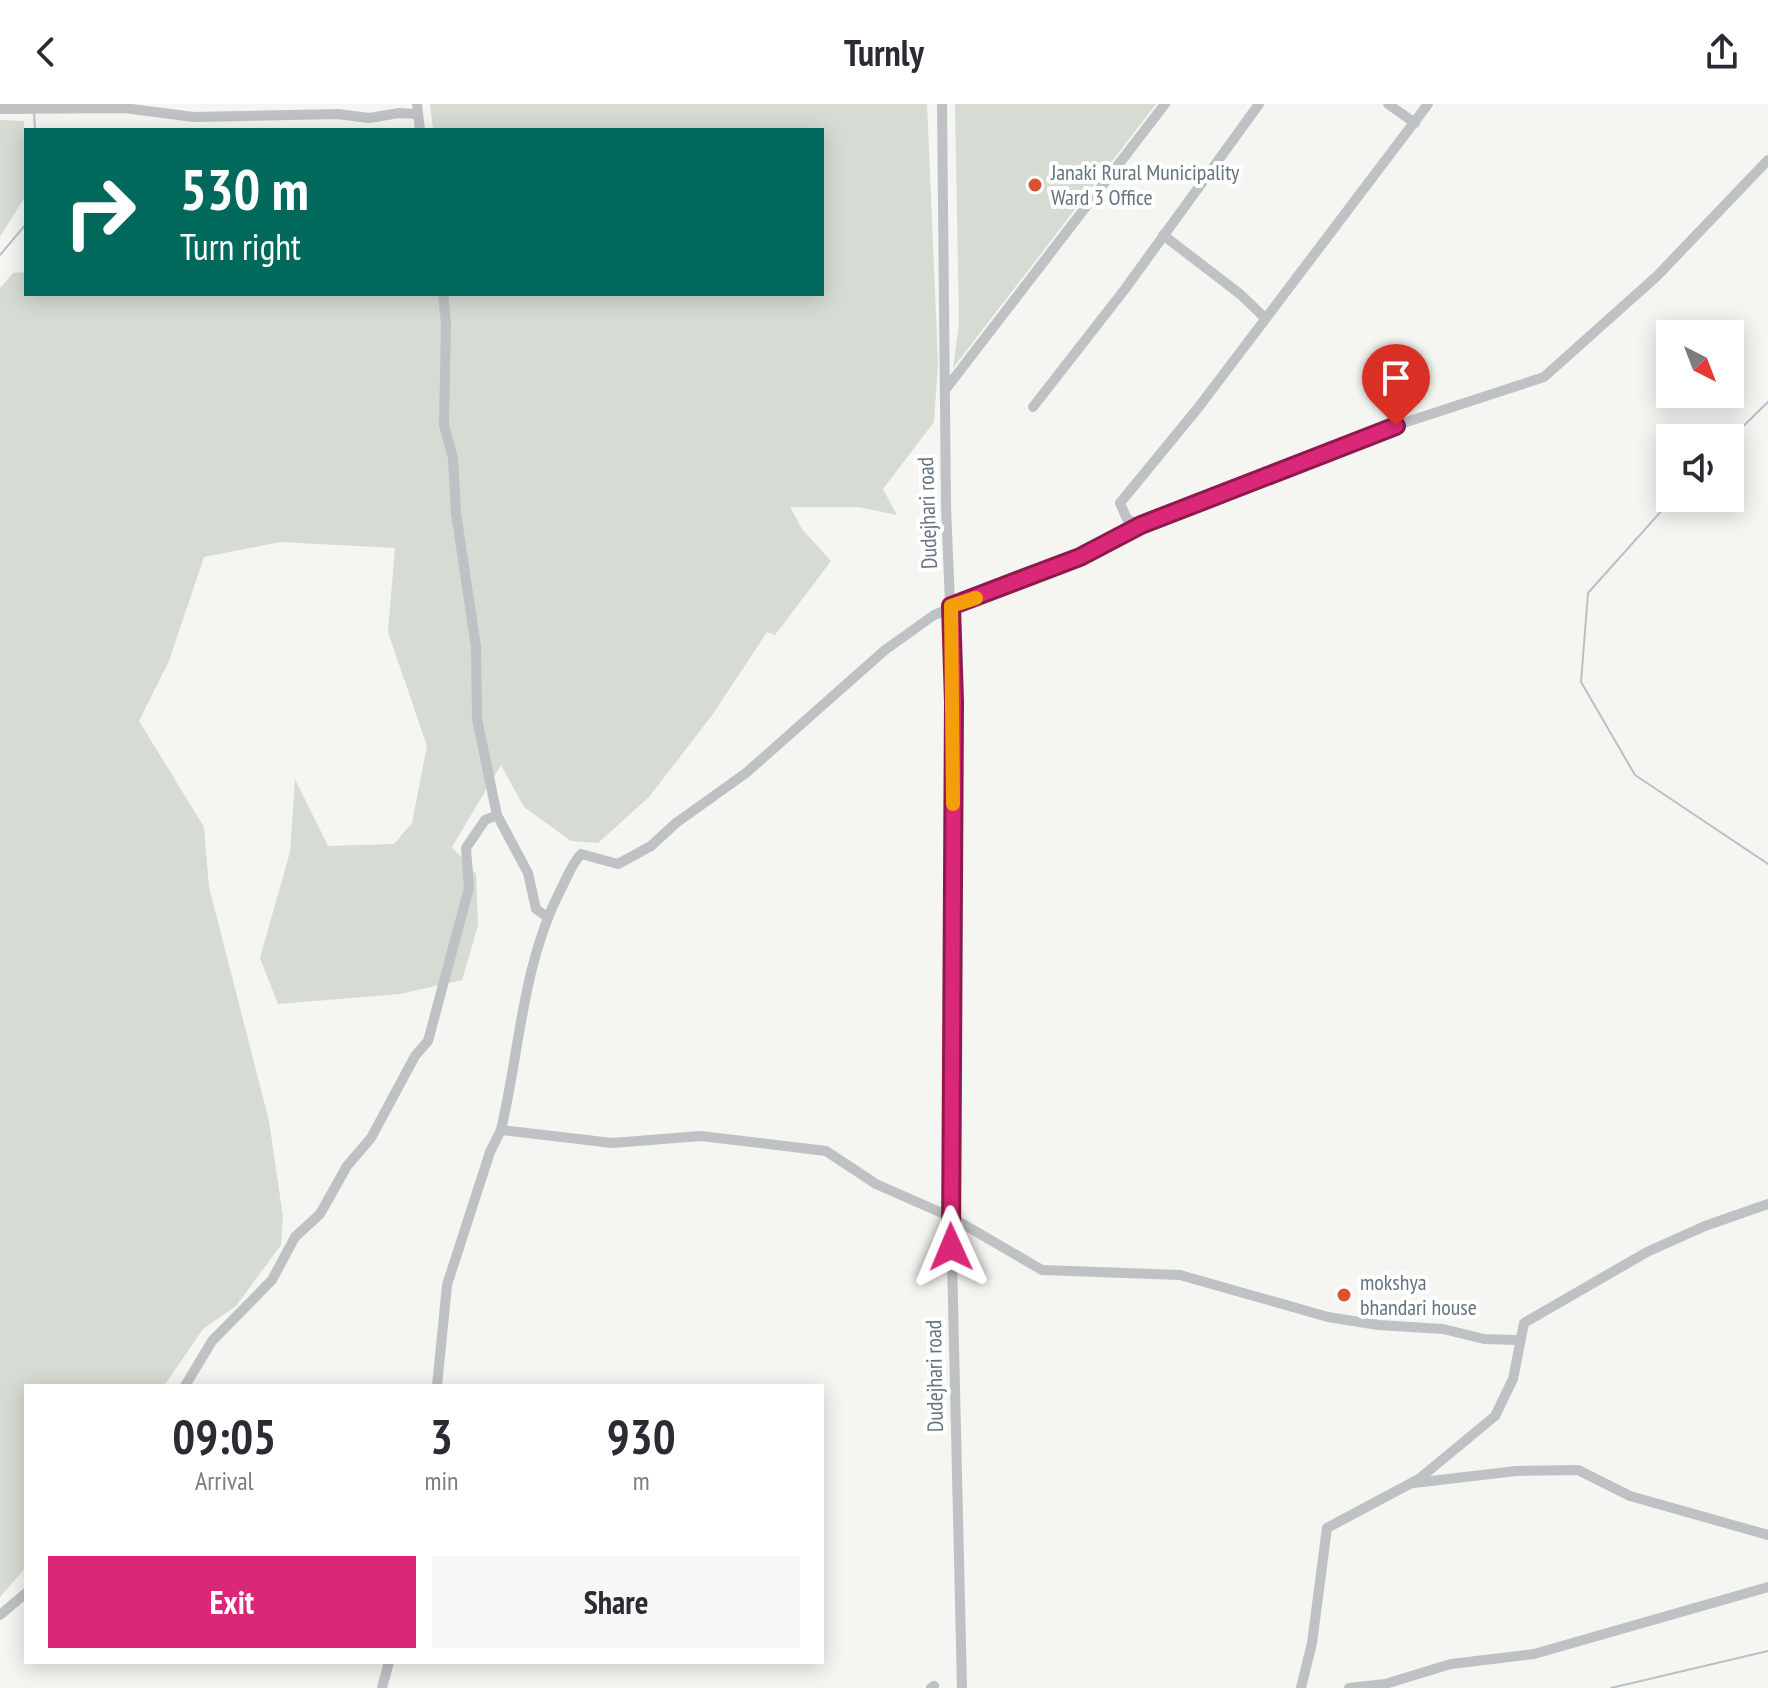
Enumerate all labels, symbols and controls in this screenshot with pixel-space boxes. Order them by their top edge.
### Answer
text: Turnly [844,29,924,76]
icon: back [24,30,68,74]
icon: share [1700,30,1744,74]
text: 530 m [180,153,309,225]
place label: Janaki Rural Municipality Ward 3 Office [1050,158,1240,211]
icon: right [48,160,152,264]
marker: Janaki Rural Municipality Ward 3 Office [1026,176,1044,194]
text: Turn right [180,223,301,270]
north arrow [1656,320,1744,408]
map controls [1656,320,1744,512]
pin [1362,344,1430,426]
icon: arrive [1374,356,1418,400]
button: sound [1656,424,1744,512]
street label: Dudejhari road [911,456,943,570]
position arrow [909,1205,993,1289]
place label: mokshya bhandari house [1360,1268,1477,1321]
marker: mokshya bhandari house [1335,1286,1353,1304]
street label: Dudejhari road [919,1320,949,1432]
text: 09:05 [172,1405,276,1467]
text: 3 [430,1405,453,1467]
text: 930 [607,1405,676,1467]
text: Arrival [195,1464,254,1497]
text: min [424,1464,458,1497]
text: m [633,1464,650,1497]
button: Exit [48,1556,416,1648]
button: Share [432,1556,800,1648]

